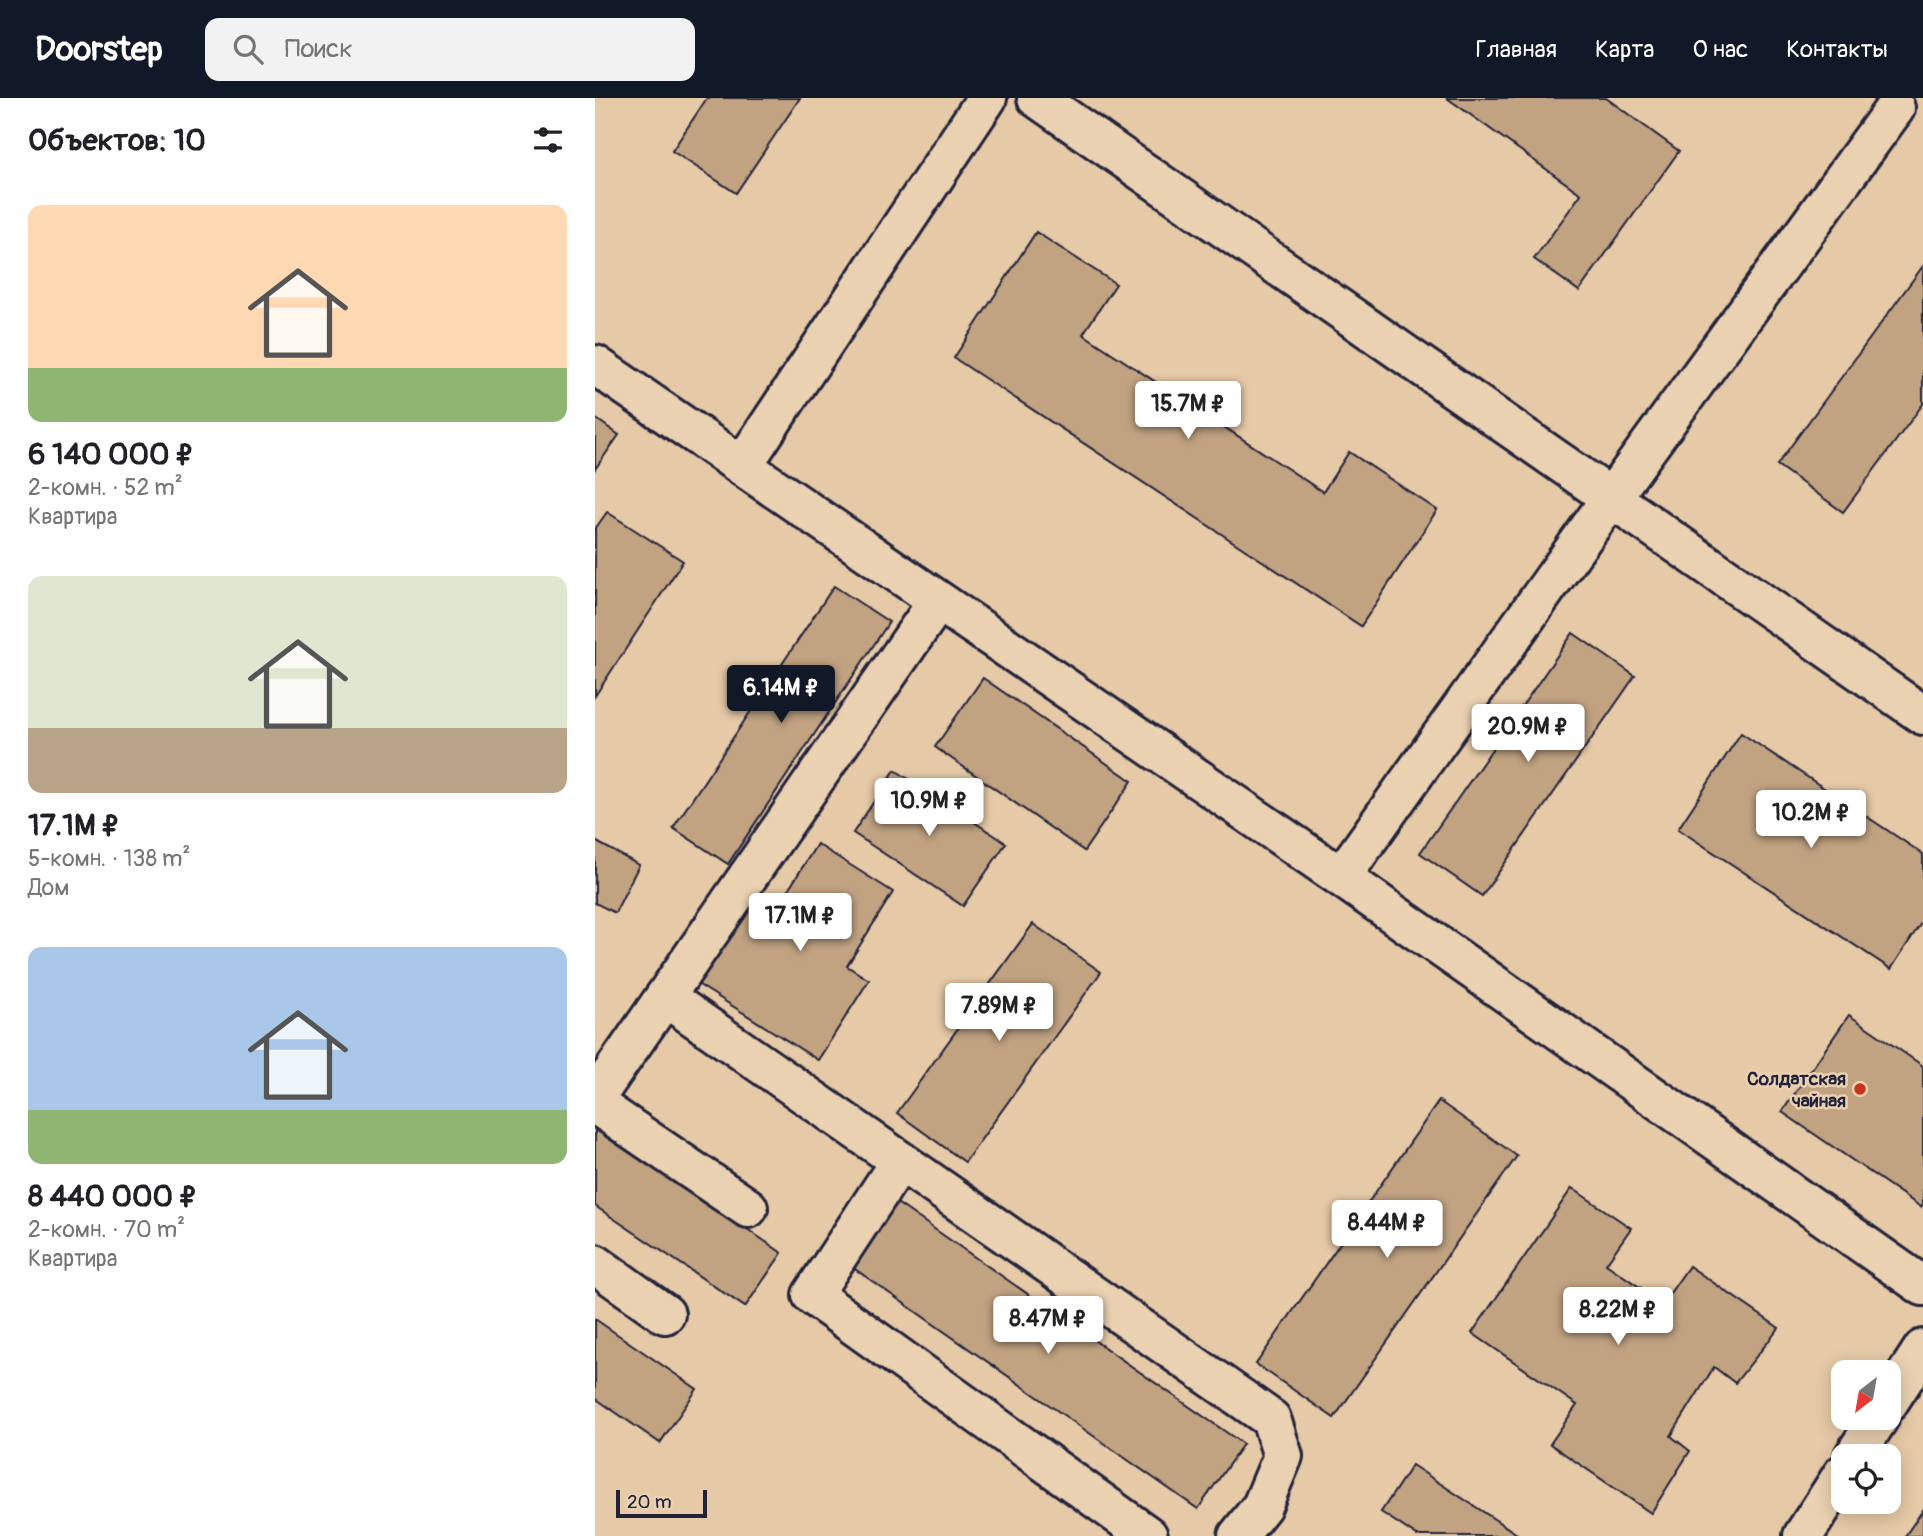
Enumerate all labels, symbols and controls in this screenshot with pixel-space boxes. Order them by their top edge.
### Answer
search box [205,18,695,81]
text: Doorstep [35,29,163,70]
icon: search [229,30,267,68]
text: Поиск [285,33,353,65]
text: Главная [1476,35,1557,64]
text: Карта [1595,35,1655,64]
text: О нас [1693,35,1748,64]
text: Контакты [1786,35,1888,64]
icon: filters [529,121,567,159]
text: Объектов: 10 [28,122,206,159]
icon: home [235,250,361,376]
pin: 15.7M ₽ [1123,382,1253,441]
text: 15.7M ₽ [1151,389,1225,418]
text: 6 140 000 ₽ [28,436,194,473]
text: 2-комн. · 52 m² [28,473,183,502]
text: Квартира [28,502,117,531]
icon: home [235,621,361,747]
pin: 6.14M ₽ [716,666,846,725]
text: 6.14M ₽ [743,673,819,702]
pin: 20.9M ₽ [1463,704,1593,764]
text: 20.9M ₽ [1488,712,1568,741]
pin: 10.9M ₽ [864,778,994,838]
text: 10.9M ₽ [891,786,967,815]
pin: 10.2M ₽ [1746,790,1876,850]
text: 10.2M ₽ [1772,798,1850,827]
text: 17.1M ₽ [28,807,120,844]
text: 5-комн. · 138 m² [28,844,190,873]
text: Дом [28,873,69,902]
pin: 17.1M ₽ [735,894,865,953]
text: 17.1M ₽ [765,901,835,930]
pin: 7.89M ₽ [934,984,1064,1043]
text: 7.89M ₽ [961,991,1037,1020]
icon: home [235,992,361,1118]
place label: Солдатская чайная [1747,1067,1846,1113]
marker: Солдатская чайная [1852,1081,1868,1097]
text: 8 440 000 ₽ [28,1178,197,1215]
pin: 8.44M ₽ [1322,1200,1452,1260]
text: 8.44M ₽ [1348,1208,1426,1237]
text: 2-комн. · 70 m² [28,1215,185,1244]
text: Квартира [28,1244,117,1273]
pin: 8.22M ₽ [1553,1288,1683,1347]
text: 8.22M ₽ [1579,1295,1657,1324]
pin: 8.47M ₽ [983,1296,1113,1356]
text: 8.47M ₽ [1009,1304,1087,1333]
north arrow [1831,1360,1901,1430]
map controls [1831,1360,1901,1514]
button: locate [1831,1444,1901,1514]
scale bar [616,1487,707,1519]
text: 20 m [627,1490,672,1514]

